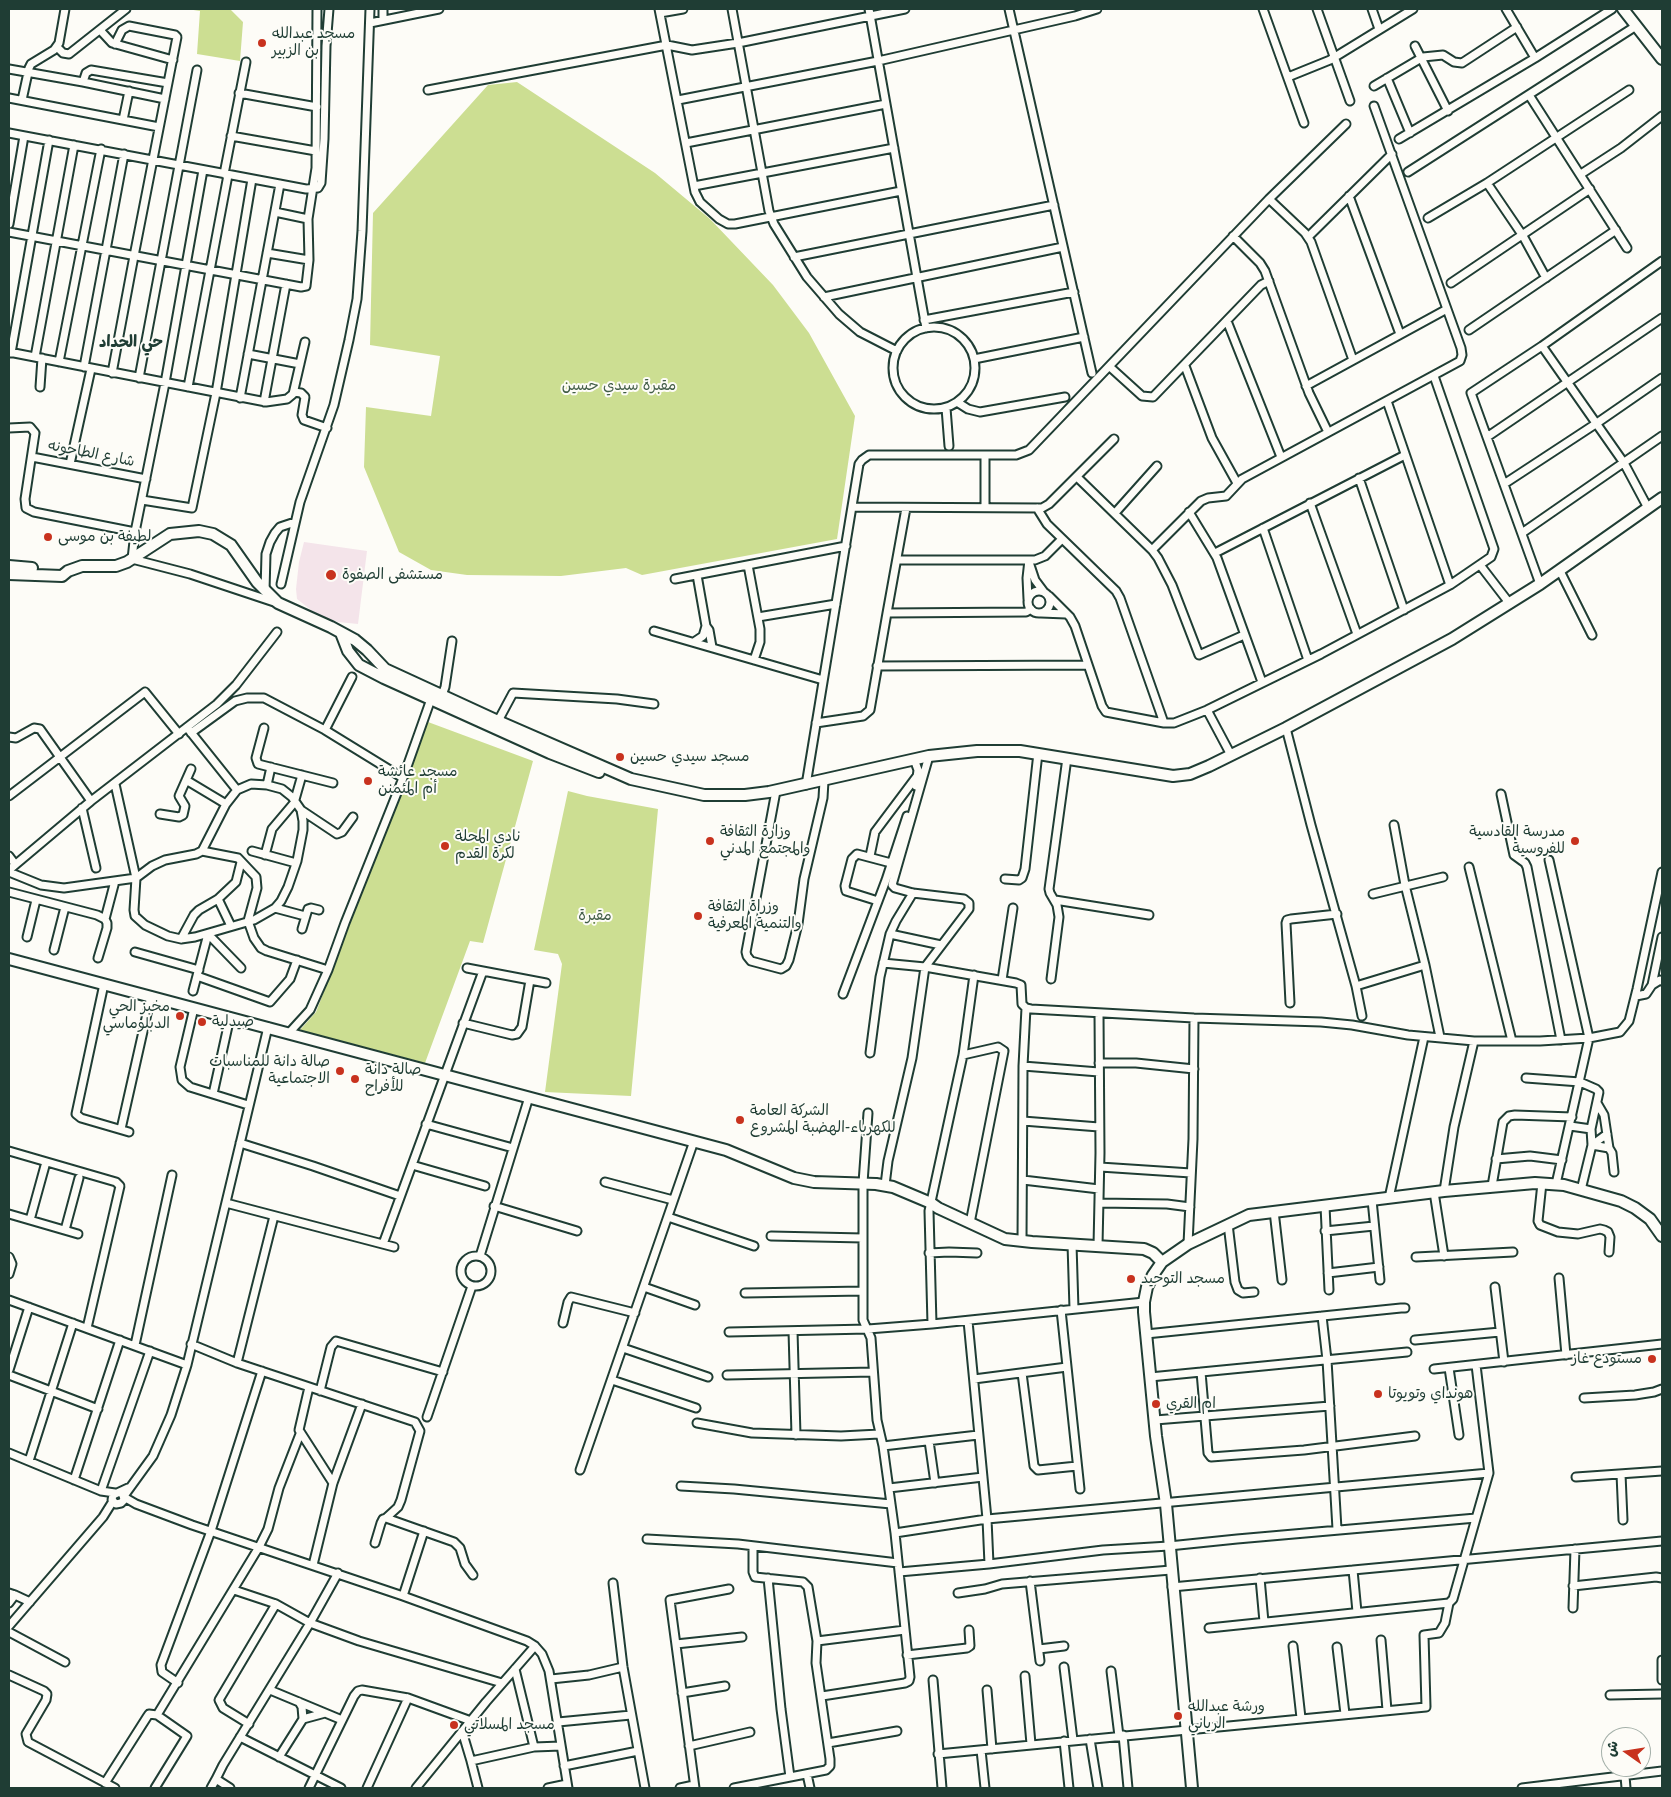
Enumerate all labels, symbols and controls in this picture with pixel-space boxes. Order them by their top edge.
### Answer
place label: مسجد عبدالله بن الزبير [272,25,355,60]
marker: مسجد عبدالله بن الزبير [256,37,268,49]
district label: حي الحداد [99,333,163,353]
park label: مقبرة سيدي حسين [562,377,676,395]
street label: شارع الطاحونه [46,437,136,471]
place label: لطيفة بن موسى [58,528,152,546]
marker: لطيفة بن موسى [42,531,54,543]
place label: مستشفى الصفوة [342,566,443,584]
marker: مستشفى الصفوة [324,568,338,582]
place label: مسجد سيدي حسين [630,748,749,766]
marker: مسجد سيدي حسين [614,751,626,763]
place label: مسجد عائشة أم المئمنن [378,763,458,798]
marker: مسجد عائشة أم المئمنن [362,775,374,787]
place label: وزارة الثقافة والمجتمع المدني [720,823,810,858]
place label: مدرسة القادسية للفروسية [1469,823,1565,858]
place label: نادي المحلة لكرة القدم [455,828,520,863]
marker: وزارة الثقافة والمجتمع المدني [704,835,716,847]
marker: مدرسة القادسية للفروسية [1569,835,1581,847]
marker: نادي المحلة لكرة القدم [439,840,451,852]
place label: وزراة الثقافة والتنمية المعرفية [708,898,802,933]
park label: مقبرة [578,907,612,925]
marker: وزراة الثقافة والتنمية المعرفية [692,910,704,922]
place label: مخبز الحي الدبلوماسي [103,998,170,1033]
marker: مخبز الحي الدبلوماسي [174,1010,186,1022]
place label: صيدلية [212,1013,254,1031]
marker: صيدلية [196,1016,208,1028]
place label: صالة دانة للمناسبات الاجتماعية [209,1053,330,1088]
place label: صالة دانة للأفراح [365,1061,421,1096]
marker: صالة دانة للمناسبات الاجتماعية [334,1065,346,1077]
marker: صالة دانة للأفراح [349,1073,361,1085]
place label: الشركة العامة للكهرباء-الهضبة المشروع [750,1102,896,1137]
marker: الشركة العامة للكهرباء-الهضبة المشروع [734,1114,746,1126]
place label: مسجد التوحيد [1141,1270,1225,1288]
marker: مسجد التوحيد [1125,1273,1137,1285]
place label: مستودع غاز [1571,1350,1642,1368]
marker: مستودع غاز [1646,1353,1658,1365]
place label: هونداي وتويوتا [1388,1385,1473,1403]
marker: هونداي وتويوتا [1372,1388,1384,1400]
place label: ام القري [1166,1395,1216,1413]
marker: ام القري [1150,1398,1162,1410]
place label: ورشة عبدالله الرياني [1188,1698,1265,1733]
marker: ورشة عبدالله الرياني [1172,1710,1184,1722]
place label: مسجد المسلاتي [464,1716,555,1734]
marker: مسجد المسلاتي [448,1719,460,1731]
north arrow [1601,1727,1651,1777]
text: ش [1602,1739,1622,1758]

